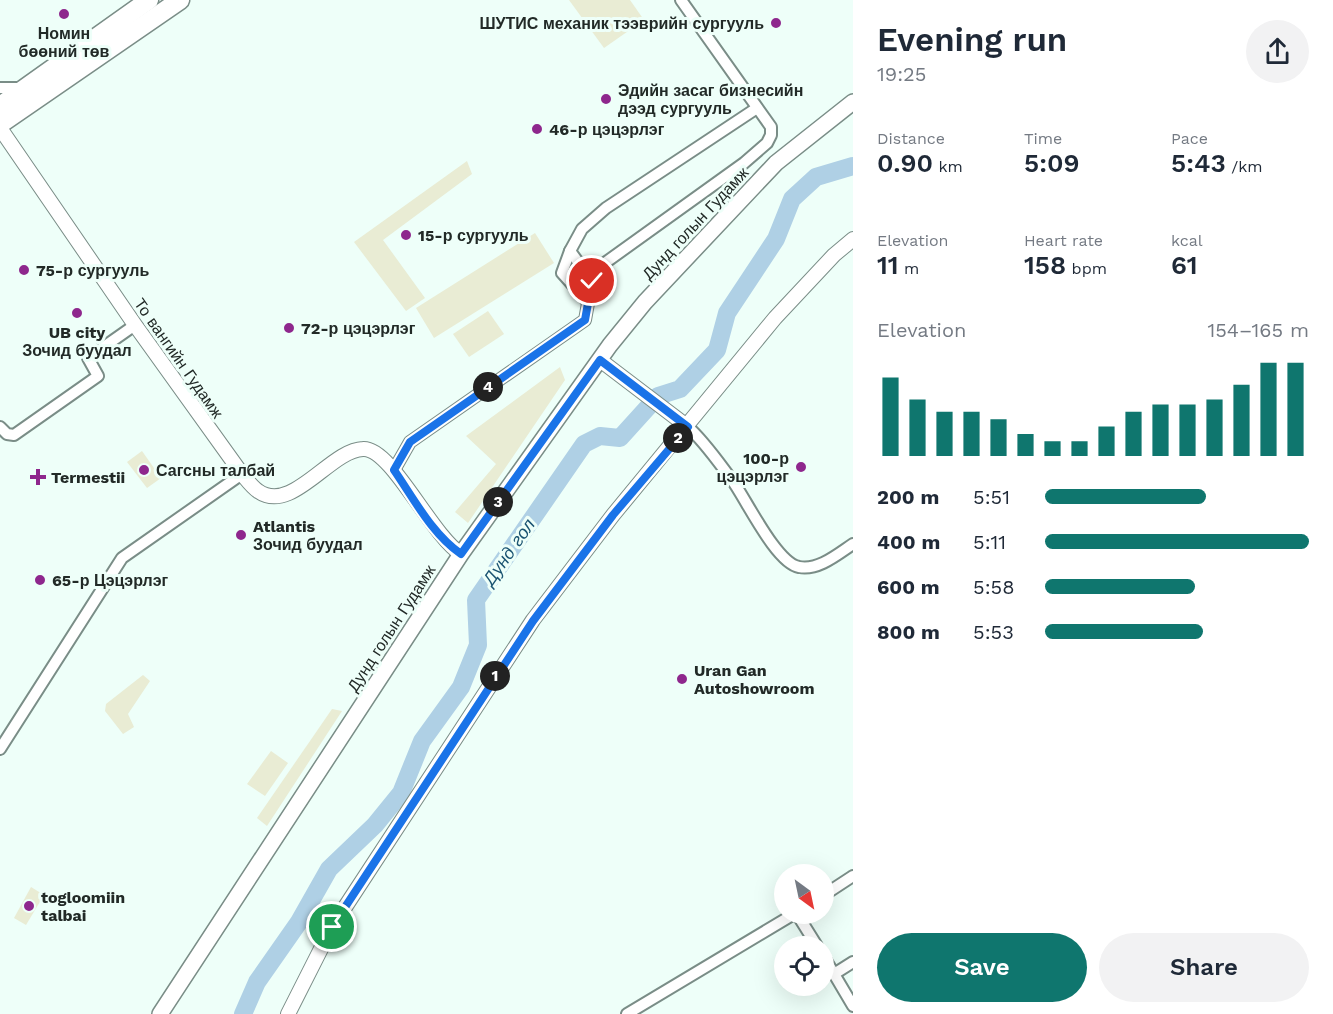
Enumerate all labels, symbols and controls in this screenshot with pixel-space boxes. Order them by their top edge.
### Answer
marker: Номин бөөний төв [57,7,71,21]
place label: ШУТИС механик тээврийн сургууль [480,14,764,33]
marker: ШУТИС механик тээврийн сургууль [769,16,783,30]
text: Evening run [877,20,1067,59]
button: share [1246,20,1309,83]
place label: Номин бөөний төв [19,24,110,61]
text: 19:25 [877,62,926,86]
place label: Эдийн засаг бизнесийн дээд сургууль [618,81,803,118]
marker: Эдийн засаг бизнесийн дээд сургууль [599,92,613,106]
place label: 46-р цэцэрлэг [549,120,665,139]
marker: 46-р цэцэрлэг [530,122,544,136]
text: Distance [877,129,945,148]
text: Time [1024,129,1062,148]
text: Pace [1171,129,1208,148]
text: 0.90 [877,148,933,178]
text: 5:09 [1024,148,1080,178]
text: 5:43 [1171,148,1226,178]
text: km [933,157,963,176]
text: /km [1226,157,1263,176]
street label: Дунд голын Гудамж [638,163,753,284]
place label: 15-р сургууль [418,226,529,245]
marker: 15-р сургууль [399,228,413,242]
text: Elevation [877,231,948,250]
text: Heart rate [1024,231,1103,250]
text: kcal [1171,231,1203,250]
text: 11 [877,250,899,280]
text: 158 [1024,250,1066,280]
text: 61 [1171,250,1197,280]
pin [566,255,617,306]
text: m [899,259,919,278]
text: bpm [1066,259,1107,278]
place label: 75-р сургууль [36,261,149,280]
marker: 75-р сургууль [17,263,31,277]
icon: check [575,264,608,297]
street label: То вангийн Гудамж [130,295,227,422]
marker: UB city Зочид буудал [70,306,84,320]
text: Elevation [877,318,966,342]
text: 154–165 m [1207,318,1309,342]
place label: 72-р цэцэрлэг [301,319,416,338]
marker: 72-р цэцэрлэг [282,321,296,335]
place label: UB city Зочид буудал [22,323,132,360]
pin: 4 [473,372,503,402]
text: 4 [483,377,493,396]
pin: 2 [663,423,693,453]
text: 2 [673,428,683,447]
place label: 100-р цэцэрлэг [717,449,789,486]
marker: 100-р цэцэрлэг [794,460,808,474]
place label: Сагсны талбай [156,461,275,480]
marker: Сагсны талбай [137,463,151,477]
marker: Termestii [29,468,47,486]
place label: Termestii [51,468,125,487]
text: 200 m [877,485,939,509]
text: 5:51 [973,485,1010,509]
pin: 3 [483,487,513,517]
text: 3 [493,492,503,511]
water label: Дунд гол [477,514,539,591]
place label: Atlantis Зочид буудал [253,517,363,554]
marker: Atlantis Зочид буудал [234,528,248,542]
text: 400 m [877,530,940,554]
text: 5:11 [973,530,1006,554]
street label: Дунд голын Гудамж [343,561,440,695]
place label: 65-р Цэцэрлэг [52,571,169,590]
marker: 65-р Цэцэрлэг [33,573,47,587]
text: 600 m [877,575,940,599]
text: 5:58 [973,575,1015,599]
text: 800 m [877,620,940,644]
text: 5:53 [973,620,1014,644]
pin: 1 [480,661,510,691]
place label: Uran Gan Autoshowroom [694,661,814,698]
text: 1 [492,666,498,685]
marker: Uran Gan Autoshowroom [675,672,689,686]
north arrow [774,864,834,924]
map controls [774,864,834,996]
place label: togloomiin talbai [41,888,125,925]
marker: togloomiin talbai [22,899,36,913]
pin [306,901,357,952]
icon: arrive [315,910,348,943]
button: Save [877,933,1087,1002]
button: Share [1099,933,1309,1002]
button: locate [774,936,834,996]

